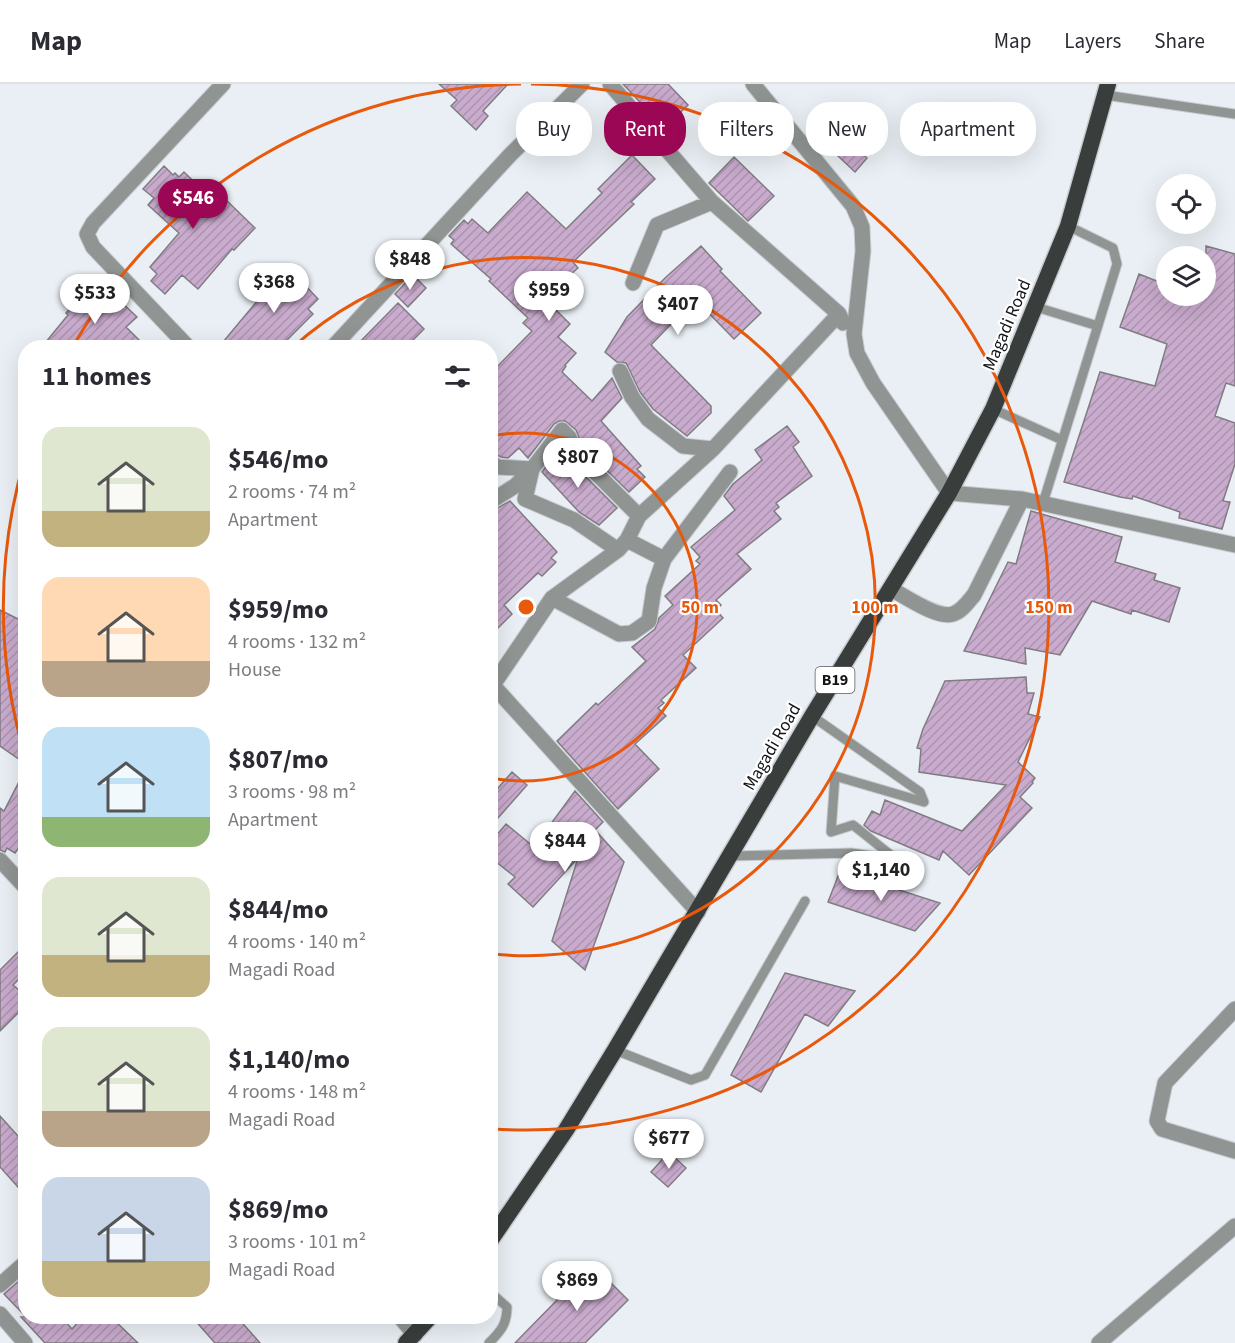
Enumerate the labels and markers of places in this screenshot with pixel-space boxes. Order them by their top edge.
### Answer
pin: $546 [157,179,229,230]
pin: $848 [374,240,446,291]
pin: $368 [238,263,310,314]
pin: $959 [513,271,585,322]
pin: $533 [59,274,131,325]
pin: $407 [642,285,714,336]
pin: $807 [542,438,614,489]
centre of rings [516,597,536,617]
pin: $844 [529,822,601,873]
pin: $1,140 [832,851,930,902]
pin: $677 [633,1119,705,1170]
pin: $869 [541,1261,613,1312]

